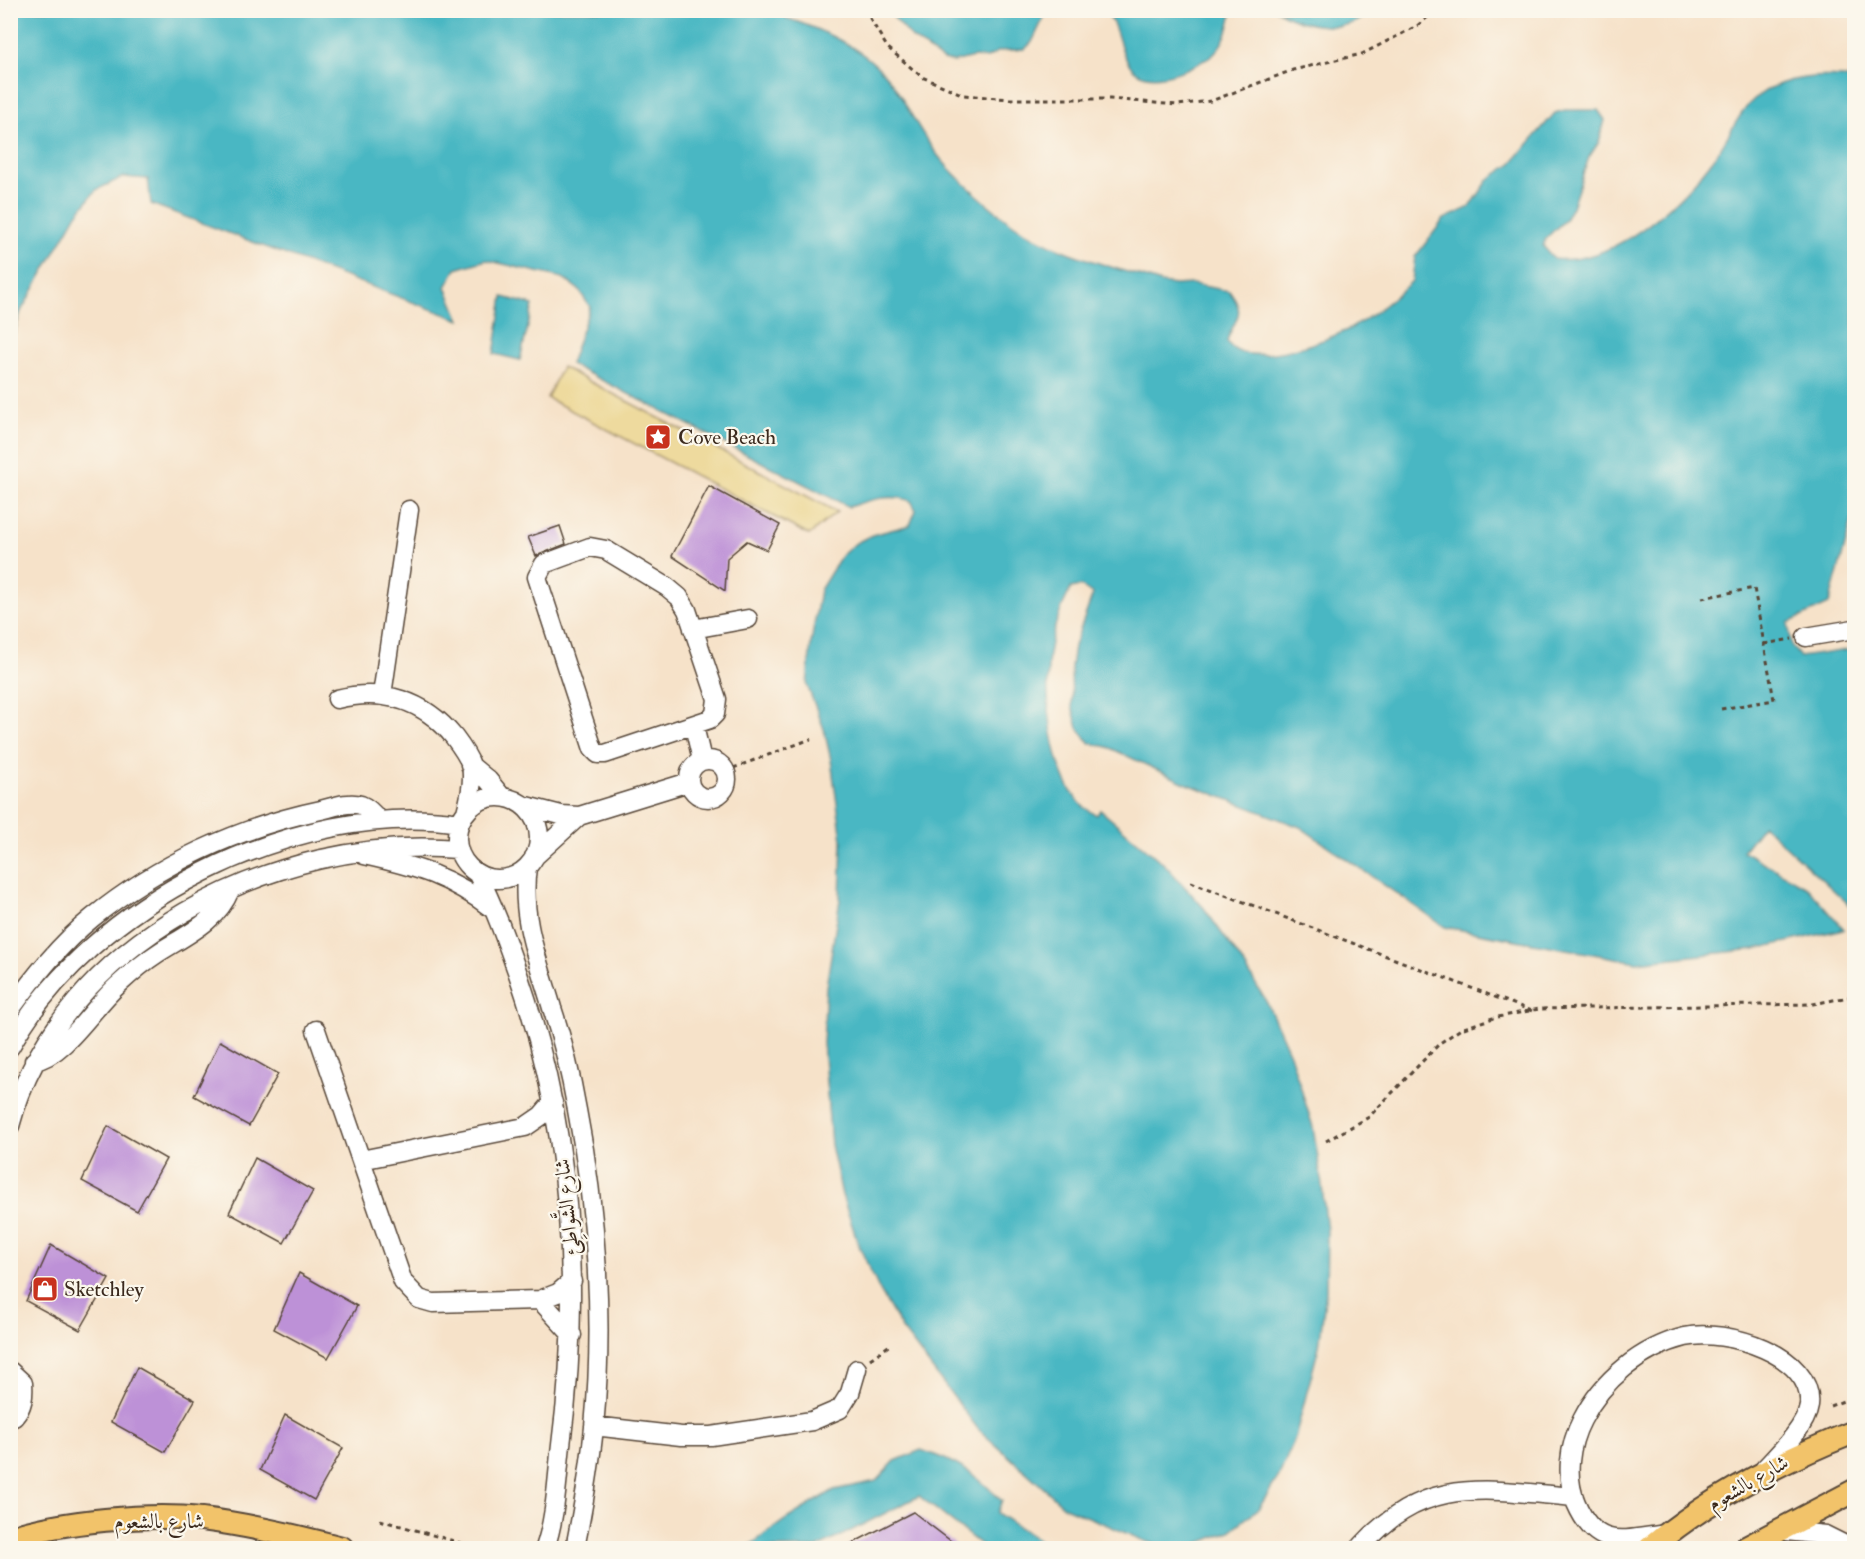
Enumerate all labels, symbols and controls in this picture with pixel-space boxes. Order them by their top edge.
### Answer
place icon: Cove Beach [643,422,673,452]
place label: Cove Beach [678,424,776,451]
street label: شارع الشَّواطِئ [543,1157,589,1257]
shop icon: Sketchley [30,1274,60,1304]
place label: Sketchley [64,1276,144,1303]
street label: شارع بالشعوم [1702,1449,1796,1521]
street label: شارع بالشعوم [114,1508,204,1539]

